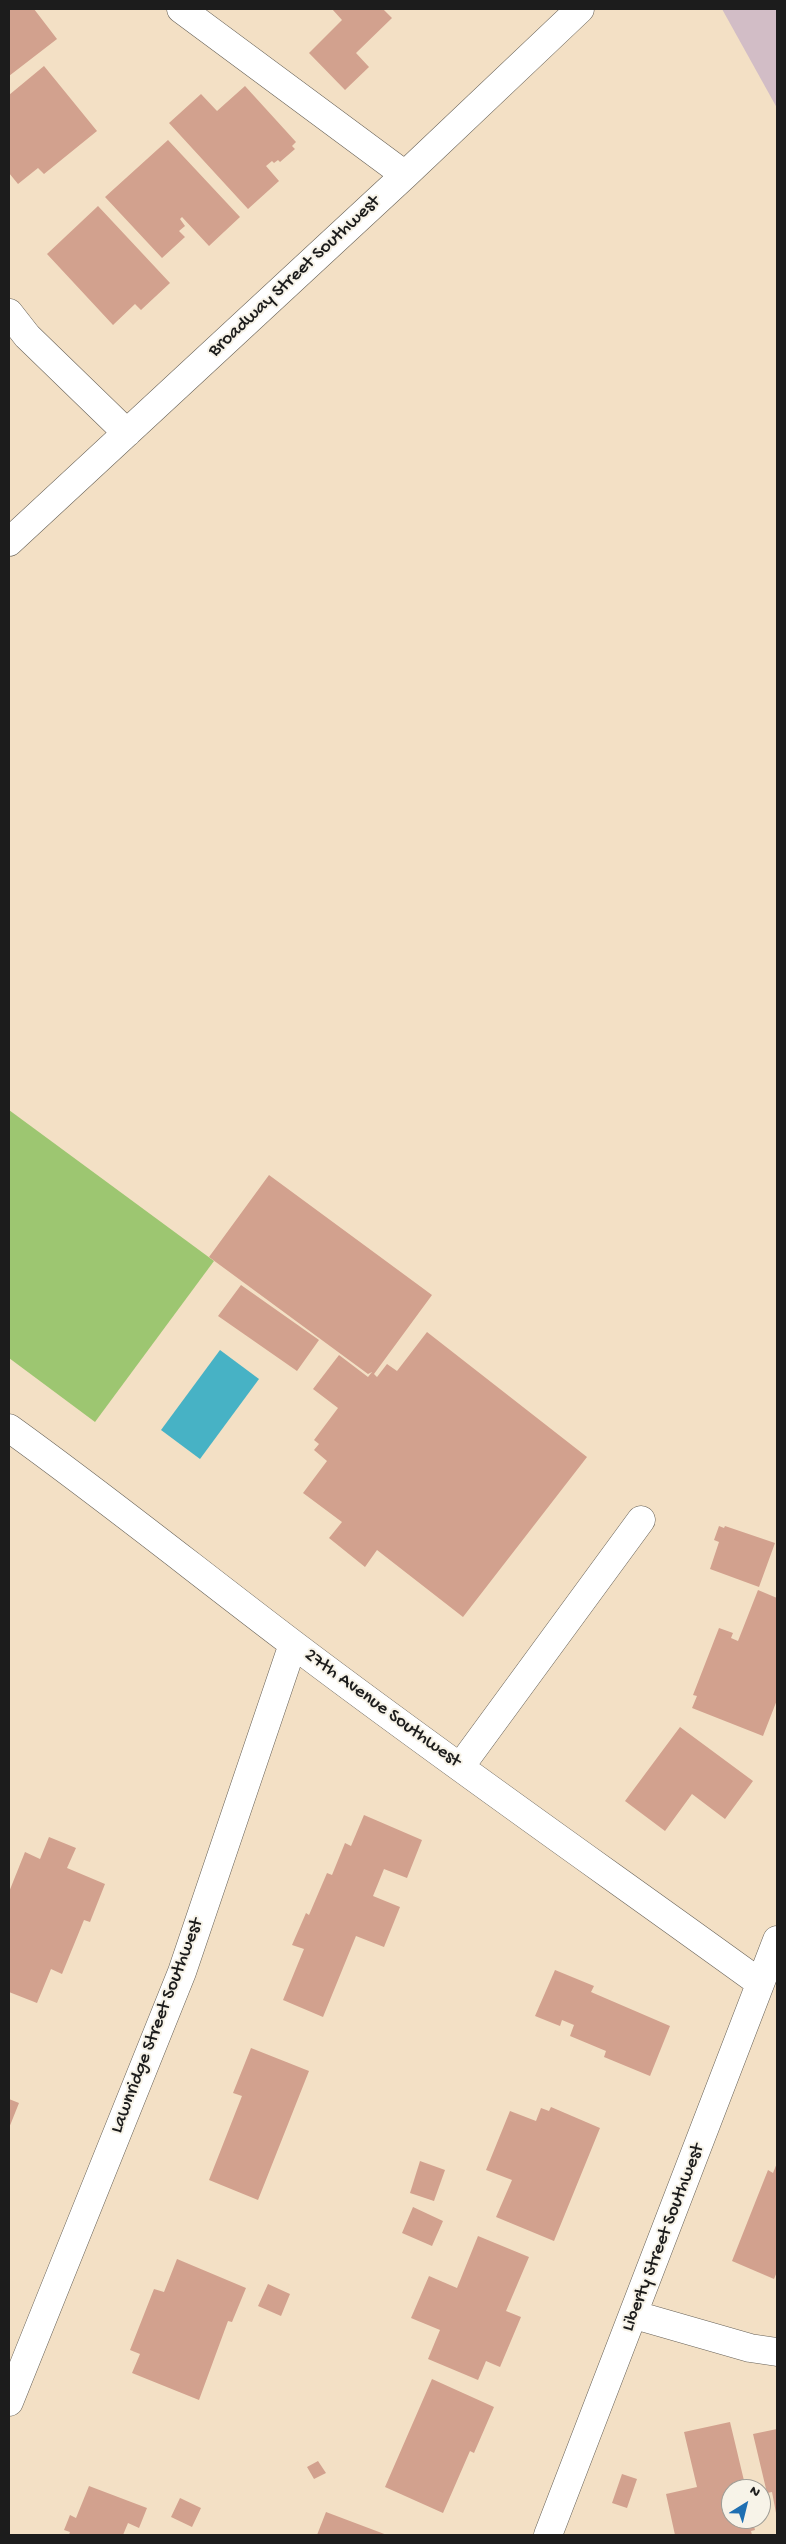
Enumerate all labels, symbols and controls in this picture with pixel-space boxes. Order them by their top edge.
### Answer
street label: Broadway Street Southwest [204,191,386,363]
street label: 27th Avenue Southwest [299,1644,465,1774]
street label: Lawnridge Street Southwest [106,1915,210,2137]
street label: Liberty Street Southwest [618,2141,710,2335]
north arrow [721,2479,771,2529]
text: N [746,2483,763,2502]

